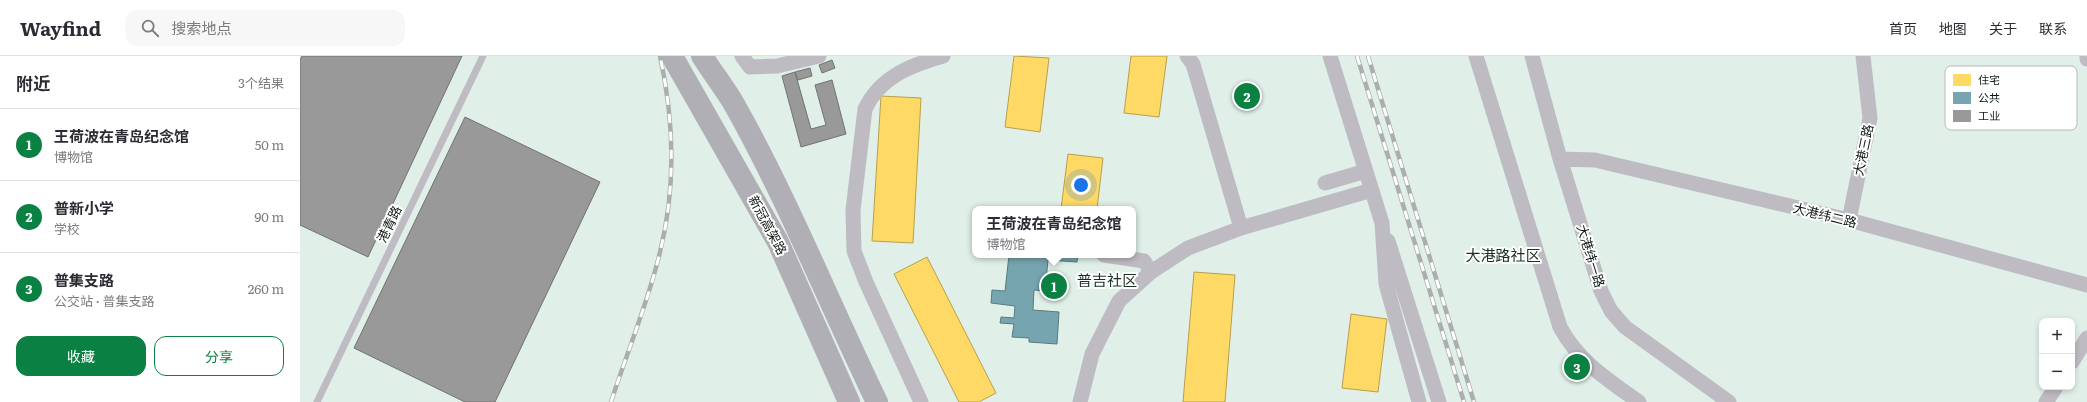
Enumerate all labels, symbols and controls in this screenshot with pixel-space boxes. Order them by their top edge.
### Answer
search box [125,10,405,46]
text: Wayfind [20,14,101,42]
text: 搜索地点 [171,16,231,39]
icon: search [139,17,161,39]
text: 首页 [1889,18,1917,38]
text: 地图 [1939,18,1967,38]
text: 关于 [1989,18,2017,38]
text: 联系 [2039,18,2067,38]
legend [1945,66,2077,130]
text: 附近 [16,70,50,95]
text: 住宅 [1978,71,2000,87]
text: 3个结果 [238,73,284,92]
pin: 2 [1234,81,1260,111]
text: 公共 [1978,89,2000,105]
text: 工业 [1978,107,2000,123]
street label: 大港三路 [1848,122,1877,177]
text: 王荷波在青岛纪念馆 [54,124,189,147]
text: 1 [26,135,32,154]
text: 50 m [255,135,284,154]
text: 博物馆 [54,147,93,166]
your location [1071,175,1091,195]
street label: 新冠高架路 [745,192,792,258]
text: 普新小学 [54,196,114,219]
street label: 大港纬二路 [1791,197,1859,232]
street label: 港青路 [371,202,406,245]
popup [972,206,1136,258]
text: 2 [26,207,32,226]
text: 90 m [254,207,284,226]
text: 王荷波在青岛纪念馆 [986,211,1122,234]
text: 学校 [54,219,80,238]
street label: 大港纬一路 [1573,222,1610,290]
text: 博物馆 [986,234,1026,253]
district label: 大港路社区 [1465,243,1541,266]
text: 普集支路 [54,268,114,291]
district label: 普吉社区 [1077,268,1137,291]
pin: 1 [1041,271,1067,301]
text: 3 [25,279,33,298]
text: 260 m [248,279,284,298]
text: 公交站 · 普集支路 [54,291,155,310]
map controls [2039,318,2075,390]
button: + [2039,318,2075,354]
button: 收藏 [16,336,146,376]
button: 分享 [154,336,284,376]
pin: 3 [1564,352,1590,382]
button: − [2039,354,2075,390]

